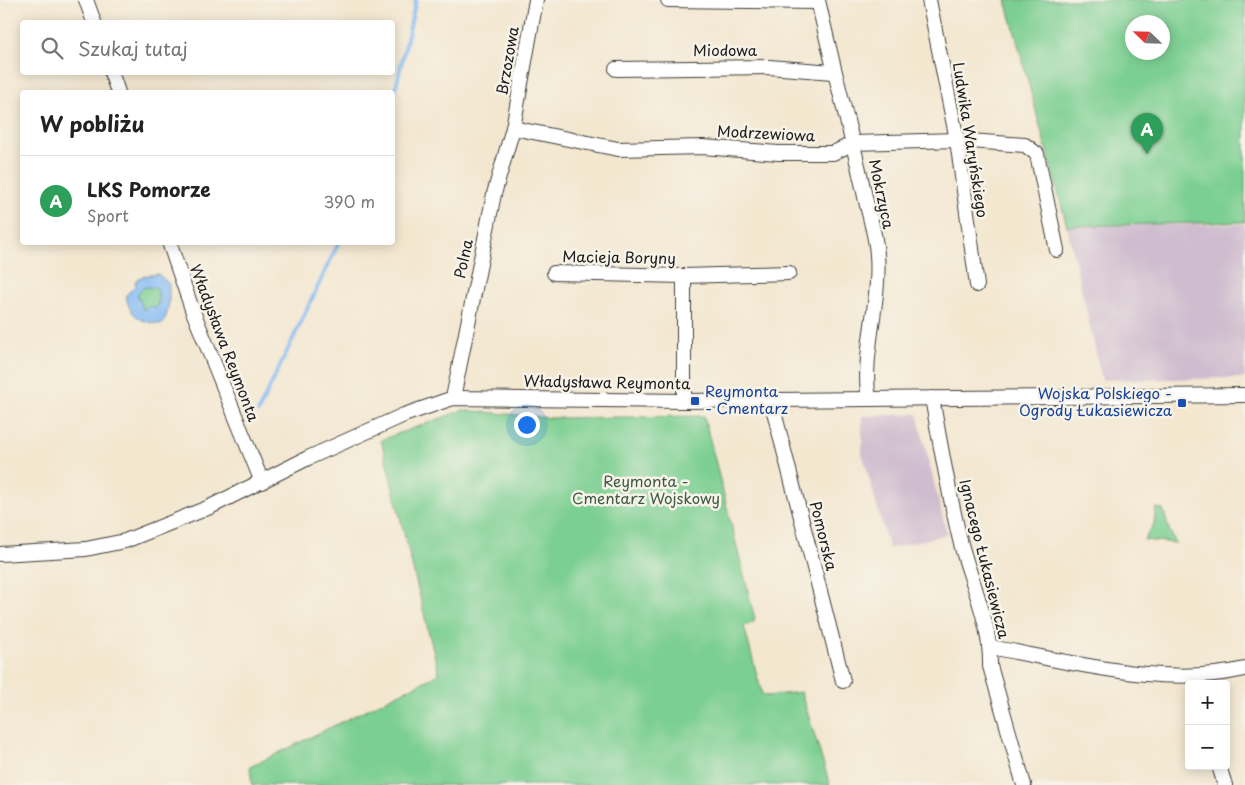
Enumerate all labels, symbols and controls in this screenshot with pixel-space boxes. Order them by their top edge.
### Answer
north arrow [1125,15,1170,60]
search box [20,20,395,75]
street label: Brzozowa [489,24,524,97]
icon: search [38,34,66,62]
text: Szukaj tutaj [78,34,188,62]
street label: Miodowa [693,38,758,61]
street label: Ludwika Waryńskiego [948,60,995,219]
text: W pobliżu [40,107,145,139]
pin: A [1131,113,1163,154]
street label: Modrzewiowa [716,118,816,147]
street label: Mokrzyca [864,157,901,231]
text: LKS Pomorze [87,175,211,203]
text: A [50,189,62,213]
text: 390 m [324,189,375,213]
text: Sport [87,203,129,227]
street label: Polna [447,236,478,280]
street label: Macieja Boryny [562,244,676,269]
street label: Władysława Reymonta [185,260,266,425]
street label: Władysława Reymonta [523,369,691,394]
place label: Reymonta - Cmentarz [705,379,788,419]
place label: Wojska Polskiego - Ogrody Łukasiewicza [1019,381,1173,421]
marker: Reymonta - Cmentarz [689,395,701,407]
marker: Wojska Polskiego - Ogrody Łukasiewicza [1176,397,1188,409]
your location [514,412,540,438]
park label: Reymonta - Cmentarz Wojskowy [572,469,720,509]
street label: Ignacego Łukasiewicza [954,476,1017,642]
street label: Pomorska [805,499,844,573]
map controls [1185,680,1230,770]
button: + [1185,680,1230,725]
button: − [1185,725,1230,770]

